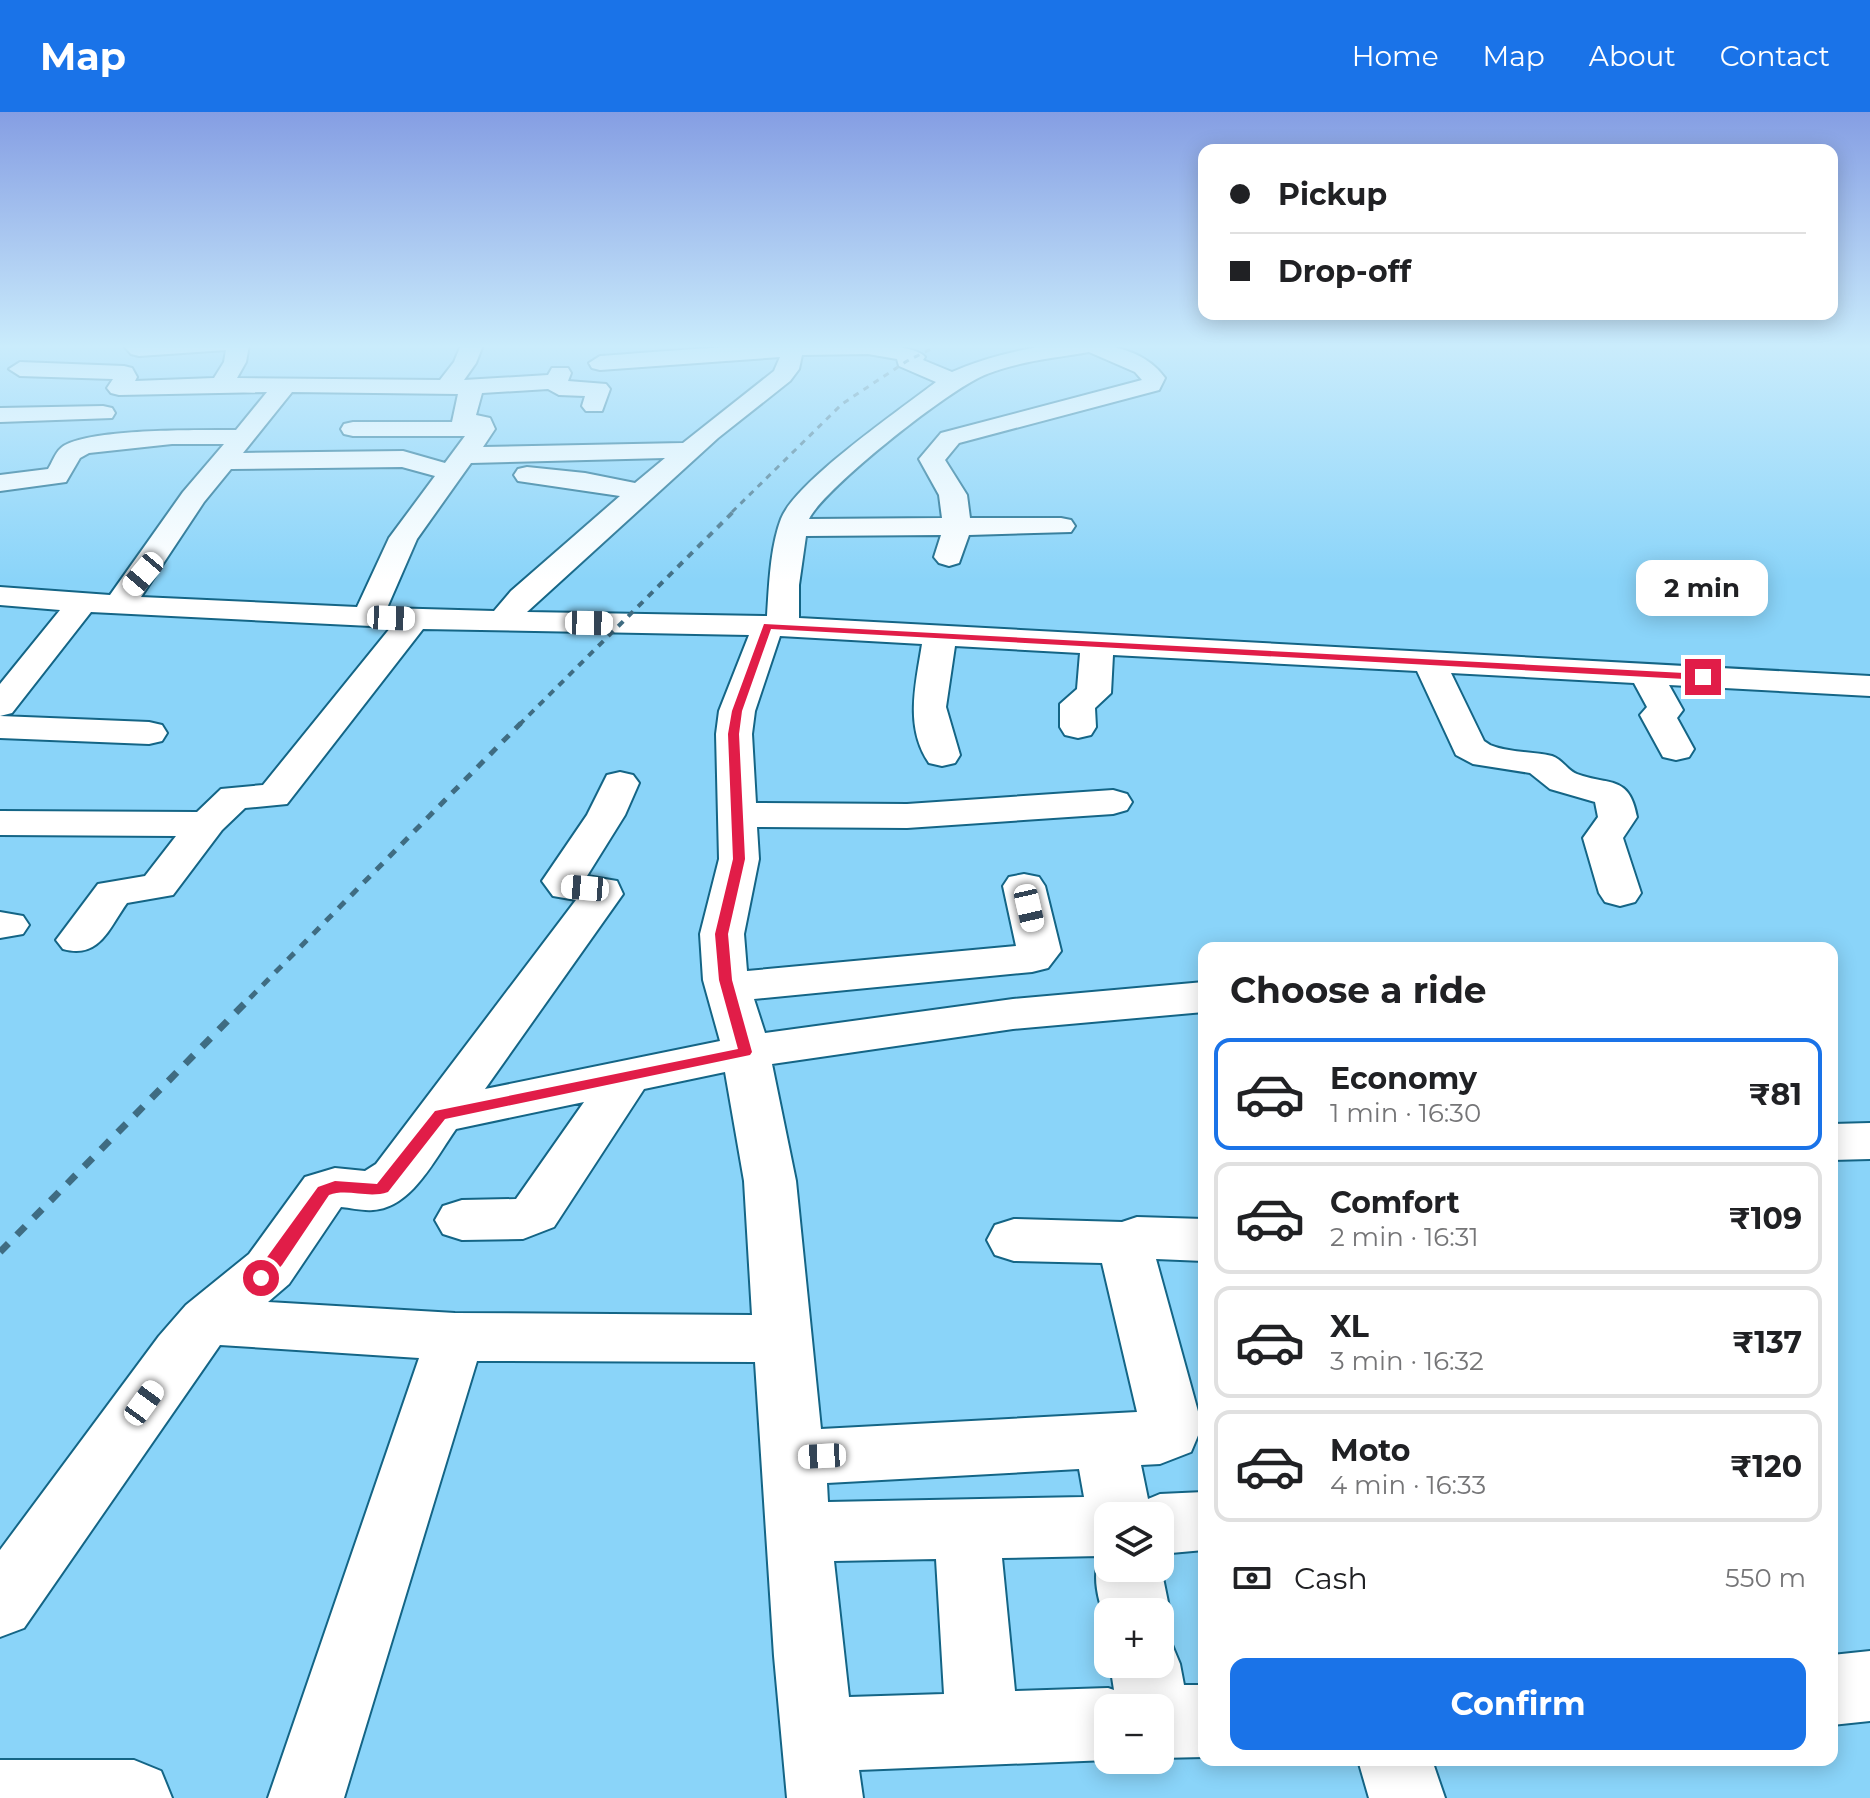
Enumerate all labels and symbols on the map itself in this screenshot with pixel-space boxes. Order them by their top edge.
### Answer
car [118,548,168,600]
callout: 2 min [1637,561,1769,617]
car [367,605,415,631]
car [565,611,613,635]
route end [1685,659,1721,695]
car [560,874,610,902]
car [1012,882,1046,934]
route start [243,1260,279,1296]
car [120,1377,168,1429]
car [797,1443,847,1469]

